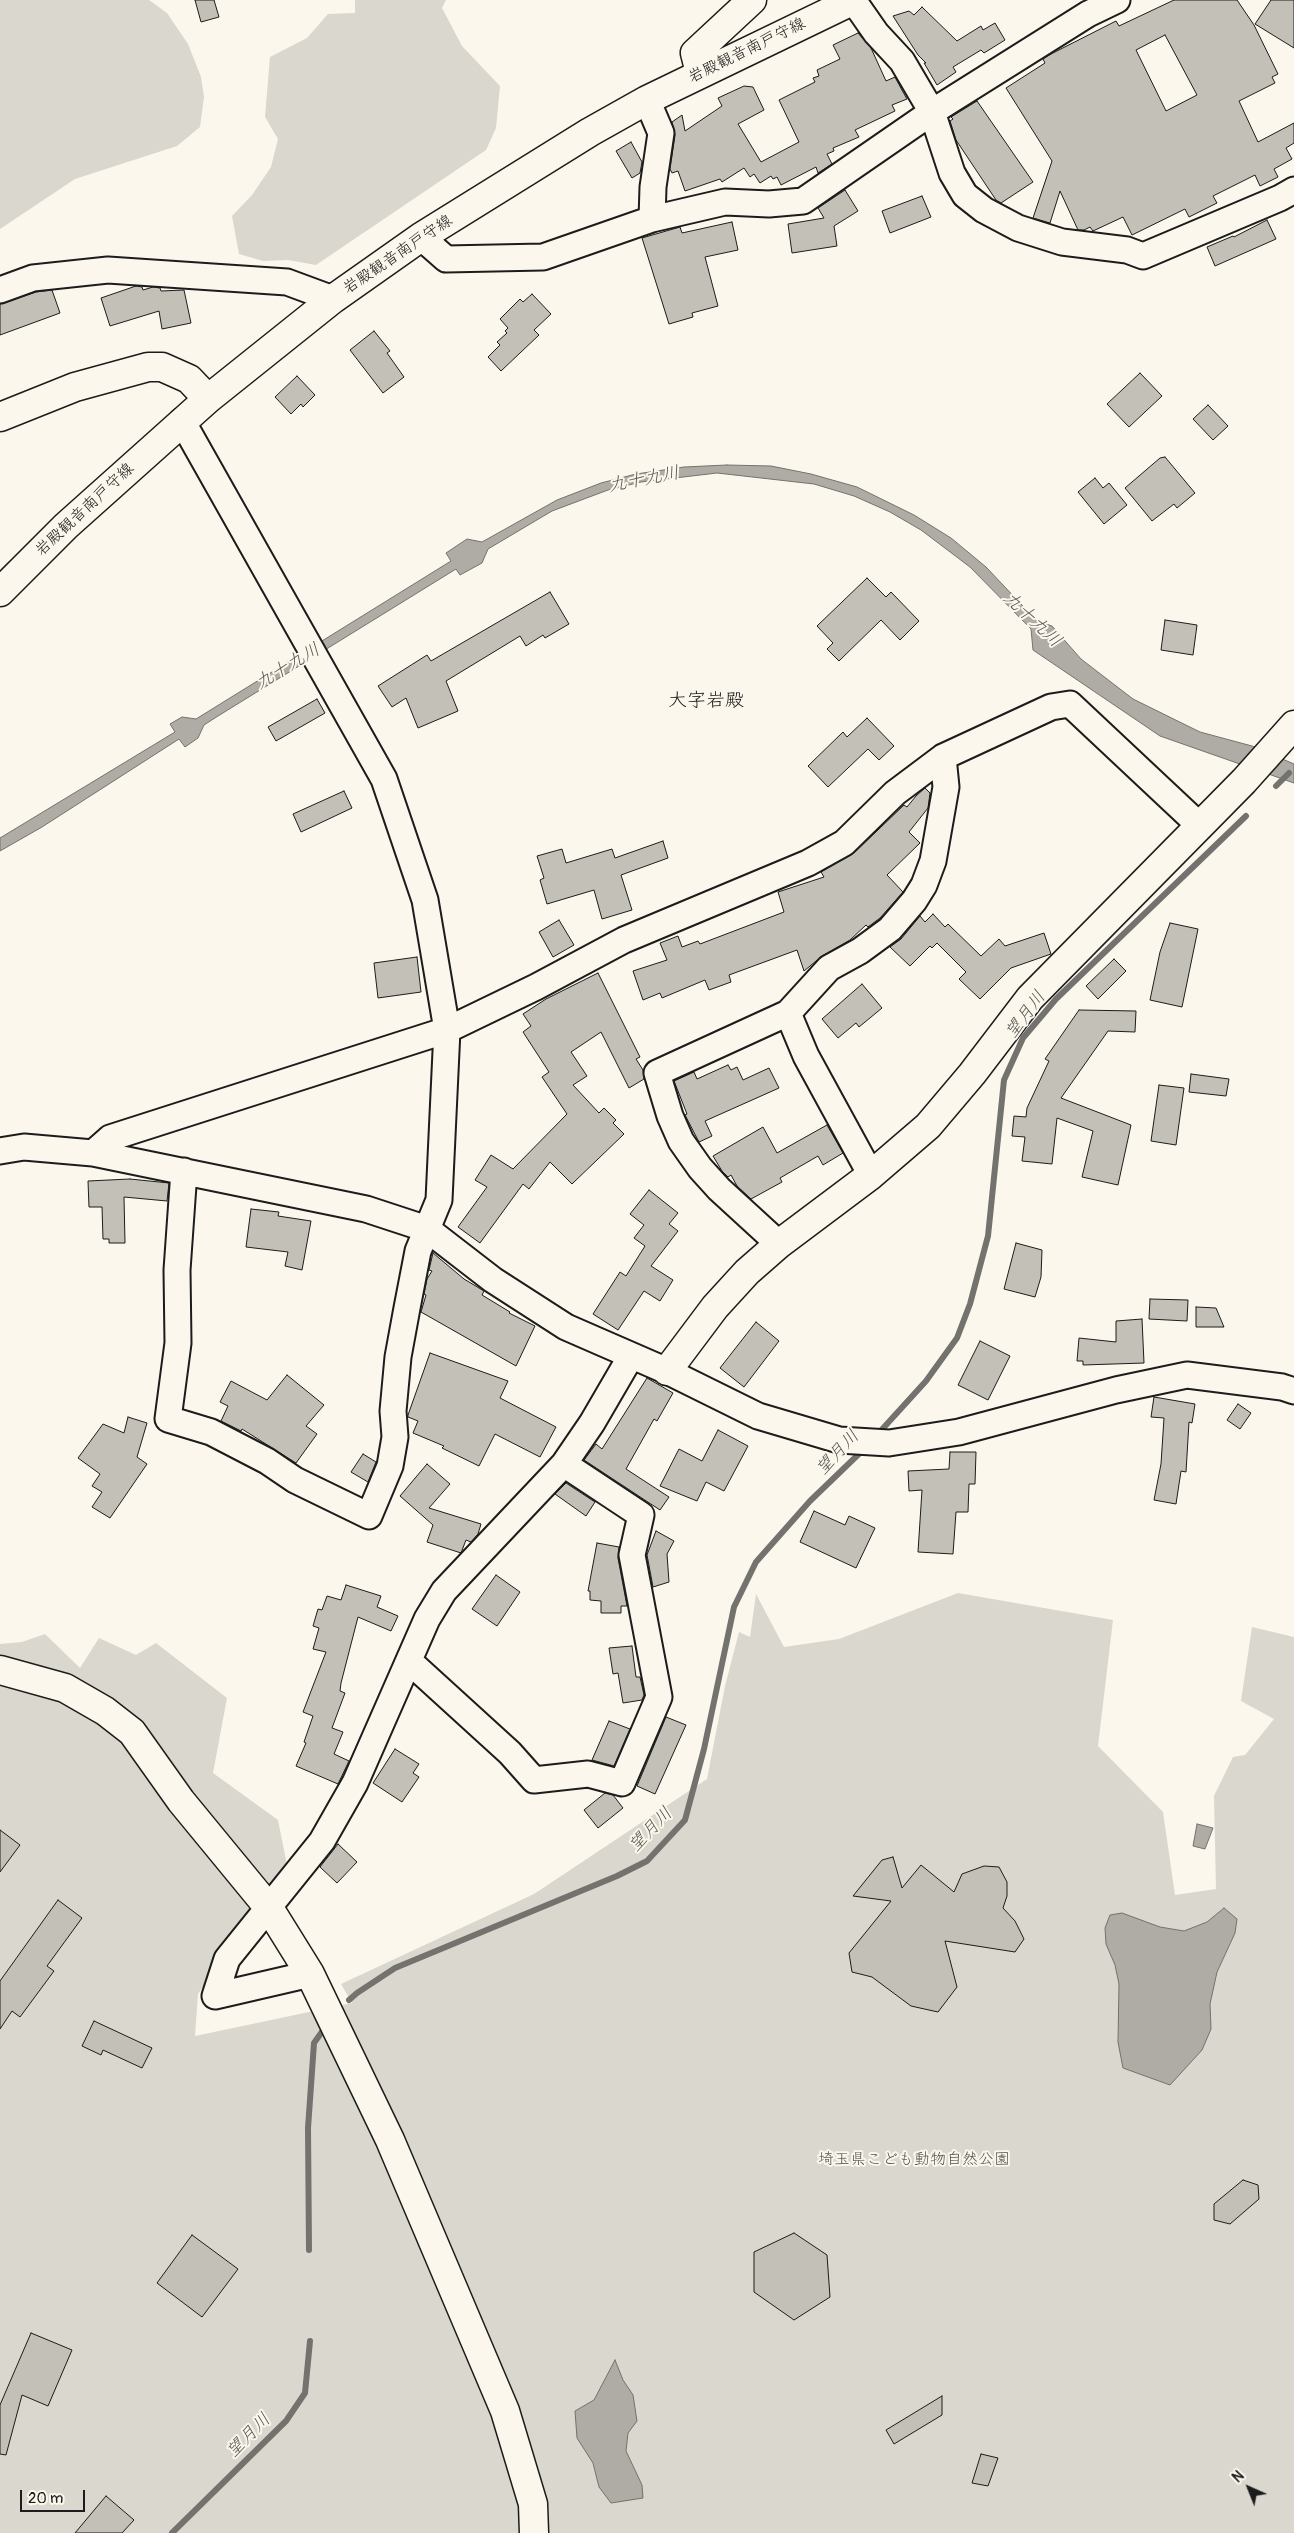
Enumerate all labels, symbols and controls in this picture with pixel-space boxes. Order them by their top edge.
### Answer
street label: 岩殿観音南戸守線 [685,14,809,88]
street label: 岩殿観音南戸守線 [340,211,456,299]
street label: 岩殿観音南戸守線 [32,459,138,561]
water label: 九十九川 [607,463,681,497]
water label: 九十九川 [998,588,1066,652]
water label: 九十九川 [252,639,324,695]
district label: 大字岩殿 [668,690,744,712]
water label: 望月川 [1001,987,1051,1043]
water label: 望月川 [812,1426,864,1480]
water label: 望月川 [624,1803,678,1857]
park label: 埼玉県こども動物自然公園 [818,2150,1010,2170]
water label: 望月川 [222,2409,276,2463]
north arrow [1224,2463,1274,2513]
text: N [1229,2467,1248,2486]
scale bar [22,2480,88,2512]
text: 20 m [28,2489,63,2508]

